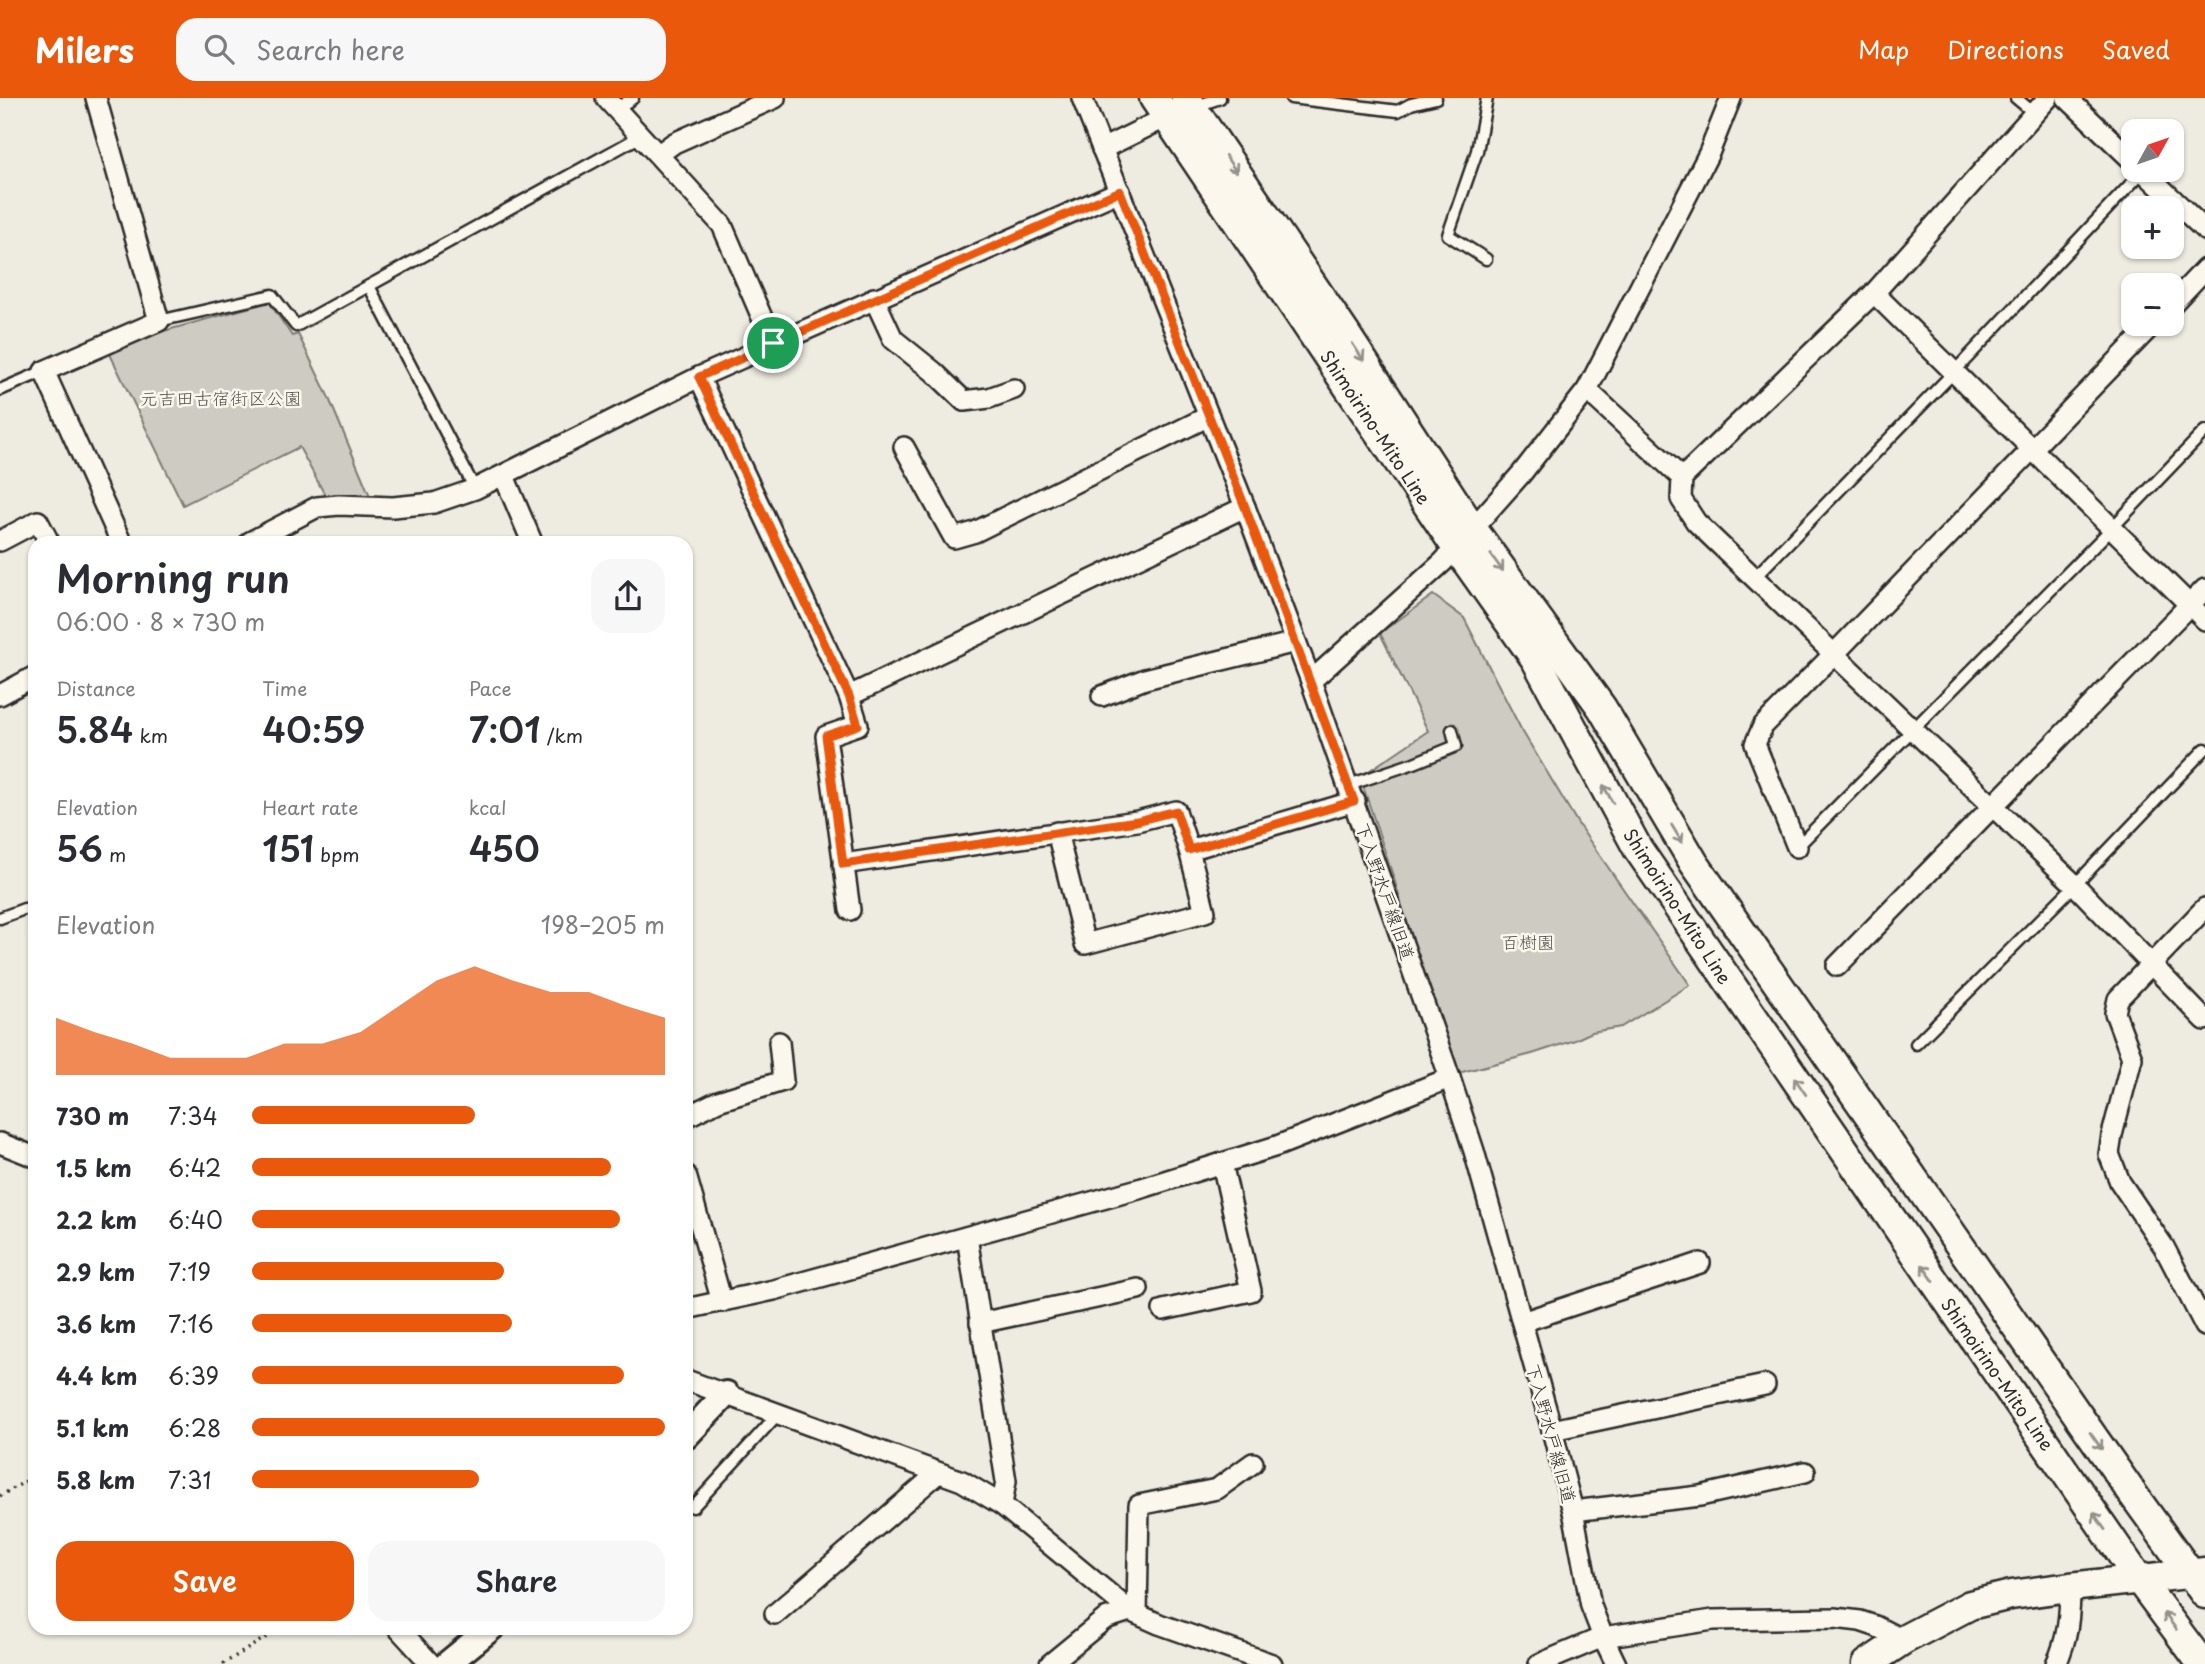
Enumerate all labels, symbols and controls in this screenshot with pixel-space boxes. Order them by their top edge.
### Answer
search box [176,18,666,81]
text: Milers [35,24,134,74]
icon: search [200,30,238,68]
text: Search here [256,30,405,69]
text: Map [1858,31,1909,67]
text: Directions [1947,31,2064,67]
text: Saved [2102,31,2170,67]
north arrow [2121,119,2184,182]
map controls [2121,119,2184,336]
one-way arrow [1224,154,1238,173]
button: + [2121,196,2184,259]
button: − [2121,273,2184,336]
pin [743,313,803,373]
icon: arrive [754,324,792,362]
one-way arrow [1351,342,1365,362]
street label: Shimoirino-Mito Line [1314,344,1438,510]
park label: 元吉田古宿街区公園 [140,384,302,411]
text: Morning run [56,549,290,606]
one-way arrow [1490,553,1504,572]
button: share [591,559,665,633]
text: 06:00 · 8 × 730 m [56,604,265,639]
text: Distance [56,674,136,702]
text: Time [262,674,307,702]
text: Pace [469,674,512,702]
text: 5.84 [56,702,133,755]
text: 40:59 [262,702,365,755]
text: 7:01 [469,702,541,755]
text: km [133,721,168,749]
text: /km [541,721,583,749]
one-way arrow [1600,784,1614,804]
text: Elevation [56,793,138,821]
text: Heart rate [262,793,358,821]
text: kcal [469,793,507,821]
street label: 下入野水戸線旧道 [1350,819,1422,963]
text: 56 [56,821,103,874]
text: 151 [262,821,314,874]
text: 450 [469,821,540,874]
street label: Shimoirino-Mito Line [1617,823,1739,989]
one-way arrow [1670,823,1684,843]
text: m [103,840,126,868]
text: bpm [314,840,360,868]
text: Elevation [56,907,155,942]
text: 198–205 m [541,907,665,942]
park label: 百樹園 [1501,928,1555,955]
one-way arrow [1793,1077,1807,1096]
text: 730 m [56,1098,129,1133]
text: 7:34 [168,1098,218,1133]
text: 1.5 km [56,1150,132,1185]
text: 6:42 [168,1150,221,1185]
text: 2.2 km [56,1202,137,1237]
text: 6:40 [168,1202,223,1237]
text: 2.9 km [56,1254,135,1289]
text: 7:19 [168,1254,211,1289]
one-way arrow [1921,1264,1935,1284]
street label: Shimoirino-Mito Line [1935,1292,2061,1456]
text: 3.6 km [56,1306,136,1341]
text: 7:16 [168,1306,214,1341]
text: 4.4 km [56,1358,137,1393]
text: 6:39 [168,1358,219,1393]
street label: 下入野水戸線旧道 [1520,1360,1584,1506]
text: 5.1 km [56,1410,129,1445]
text: 6:28 [168,1410,221,1445]
one-way arrow [2089,1431,2103,1450]
text: 5.8 km [56,1462,135,1497]
text: 7:31 [168,1462,211,1497]
one-way arrow [2092,1512,2106,1531]
button: Save [56,1541,354,1621]
button: Share [368,1541,665,1621]
one-way arrow [2162,1612,2177,1631]

